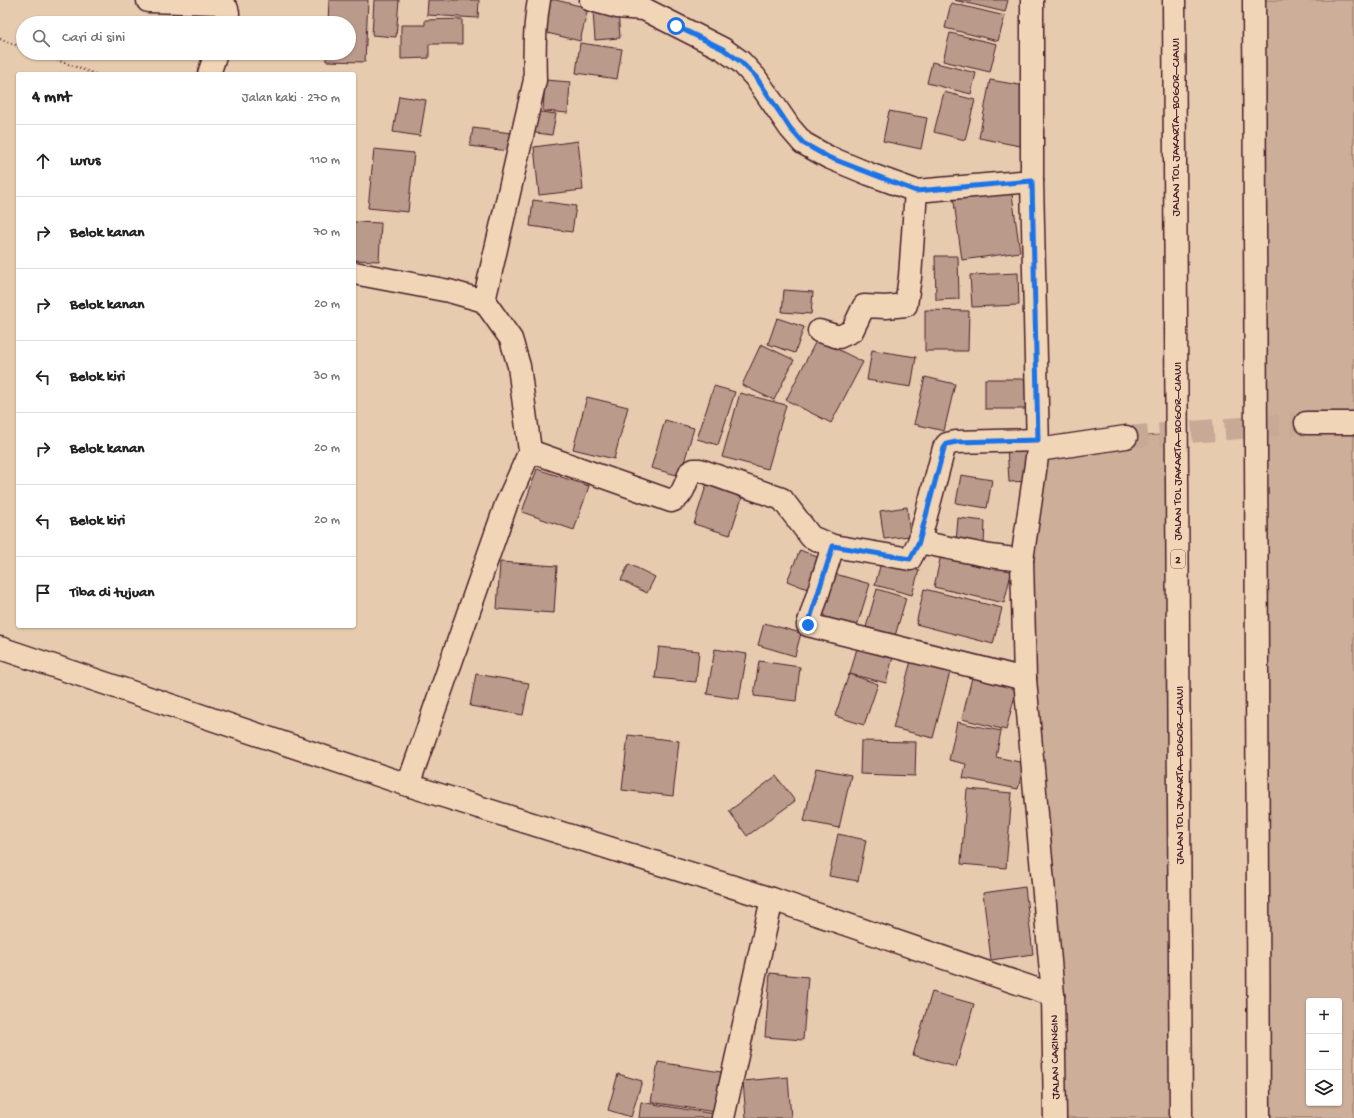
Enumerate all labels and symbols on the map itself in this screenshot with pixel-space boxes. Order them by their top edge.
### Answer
route start [667,17,685,35]
street label: JALAN TOL JAKARTA–BOGOR–CIAWI [1170,38,1184,216]
street label: JALAN TOL JAKARTA–BOGOR–CIAWI [1172,362,1186,540]
road number: 2 [1171,550,1185,568]
route end [799,616,817,634]
street label: JALAN TOL JAKARTA–BOGOR–CIAWI [1174,686,1188,864]
street label: JALAN CARINGIN [1048,1014,1064,1099]

